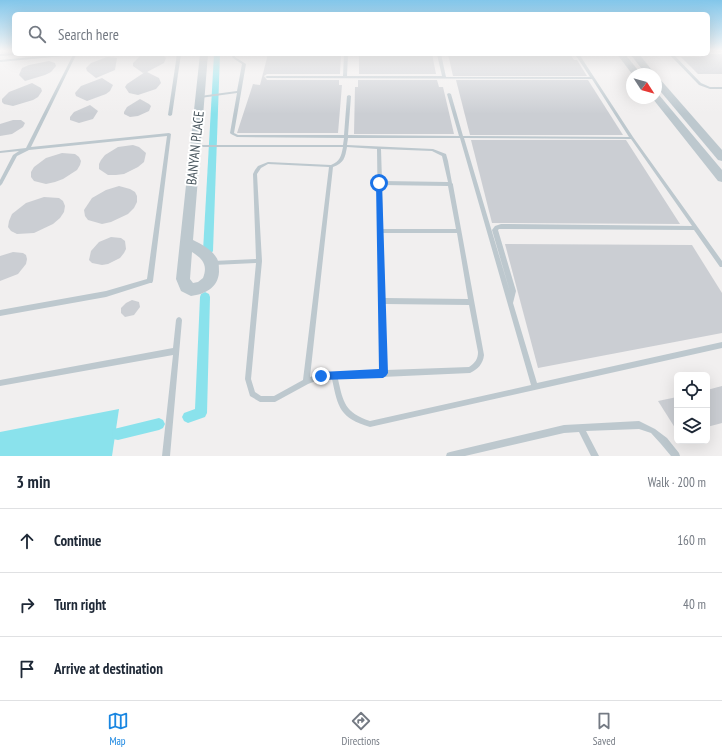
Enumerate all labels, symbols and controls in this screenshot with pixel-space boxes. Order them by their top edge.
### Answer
search box [12,12,710,56]
icon: search [26,23,48,45]
text: Search here [58,25,119,44]
north arrow [626,68,662,104]
street label: BANYAN PLACE [182,110,208,186]
route start [370,174,388,192]
route end [312,367,330,385]
map controls [674,372,710,444]
button: locate [674,372,710,408]
button: layers [674,408,710,444]
text: 3 min [16,471,50,493]
text: Walk · 200 m [648,474,706,491]
icon: ahead [16,530,38,552]
text: Continue [54,531,101,550]
text: 160 m [677,532,706,549]
icon: right [16,594,38,616]
text: Turn right [54,595,106,614]
text: 40 m [683,596,706,613]
icon: arrive [16,658,38,680]
text: Arrive at destination [54,659,163,678]
tab: Map [107,710,129,748]
tab: Directions [342,710,380,748]
tab: Saved [593,710,615,748]

